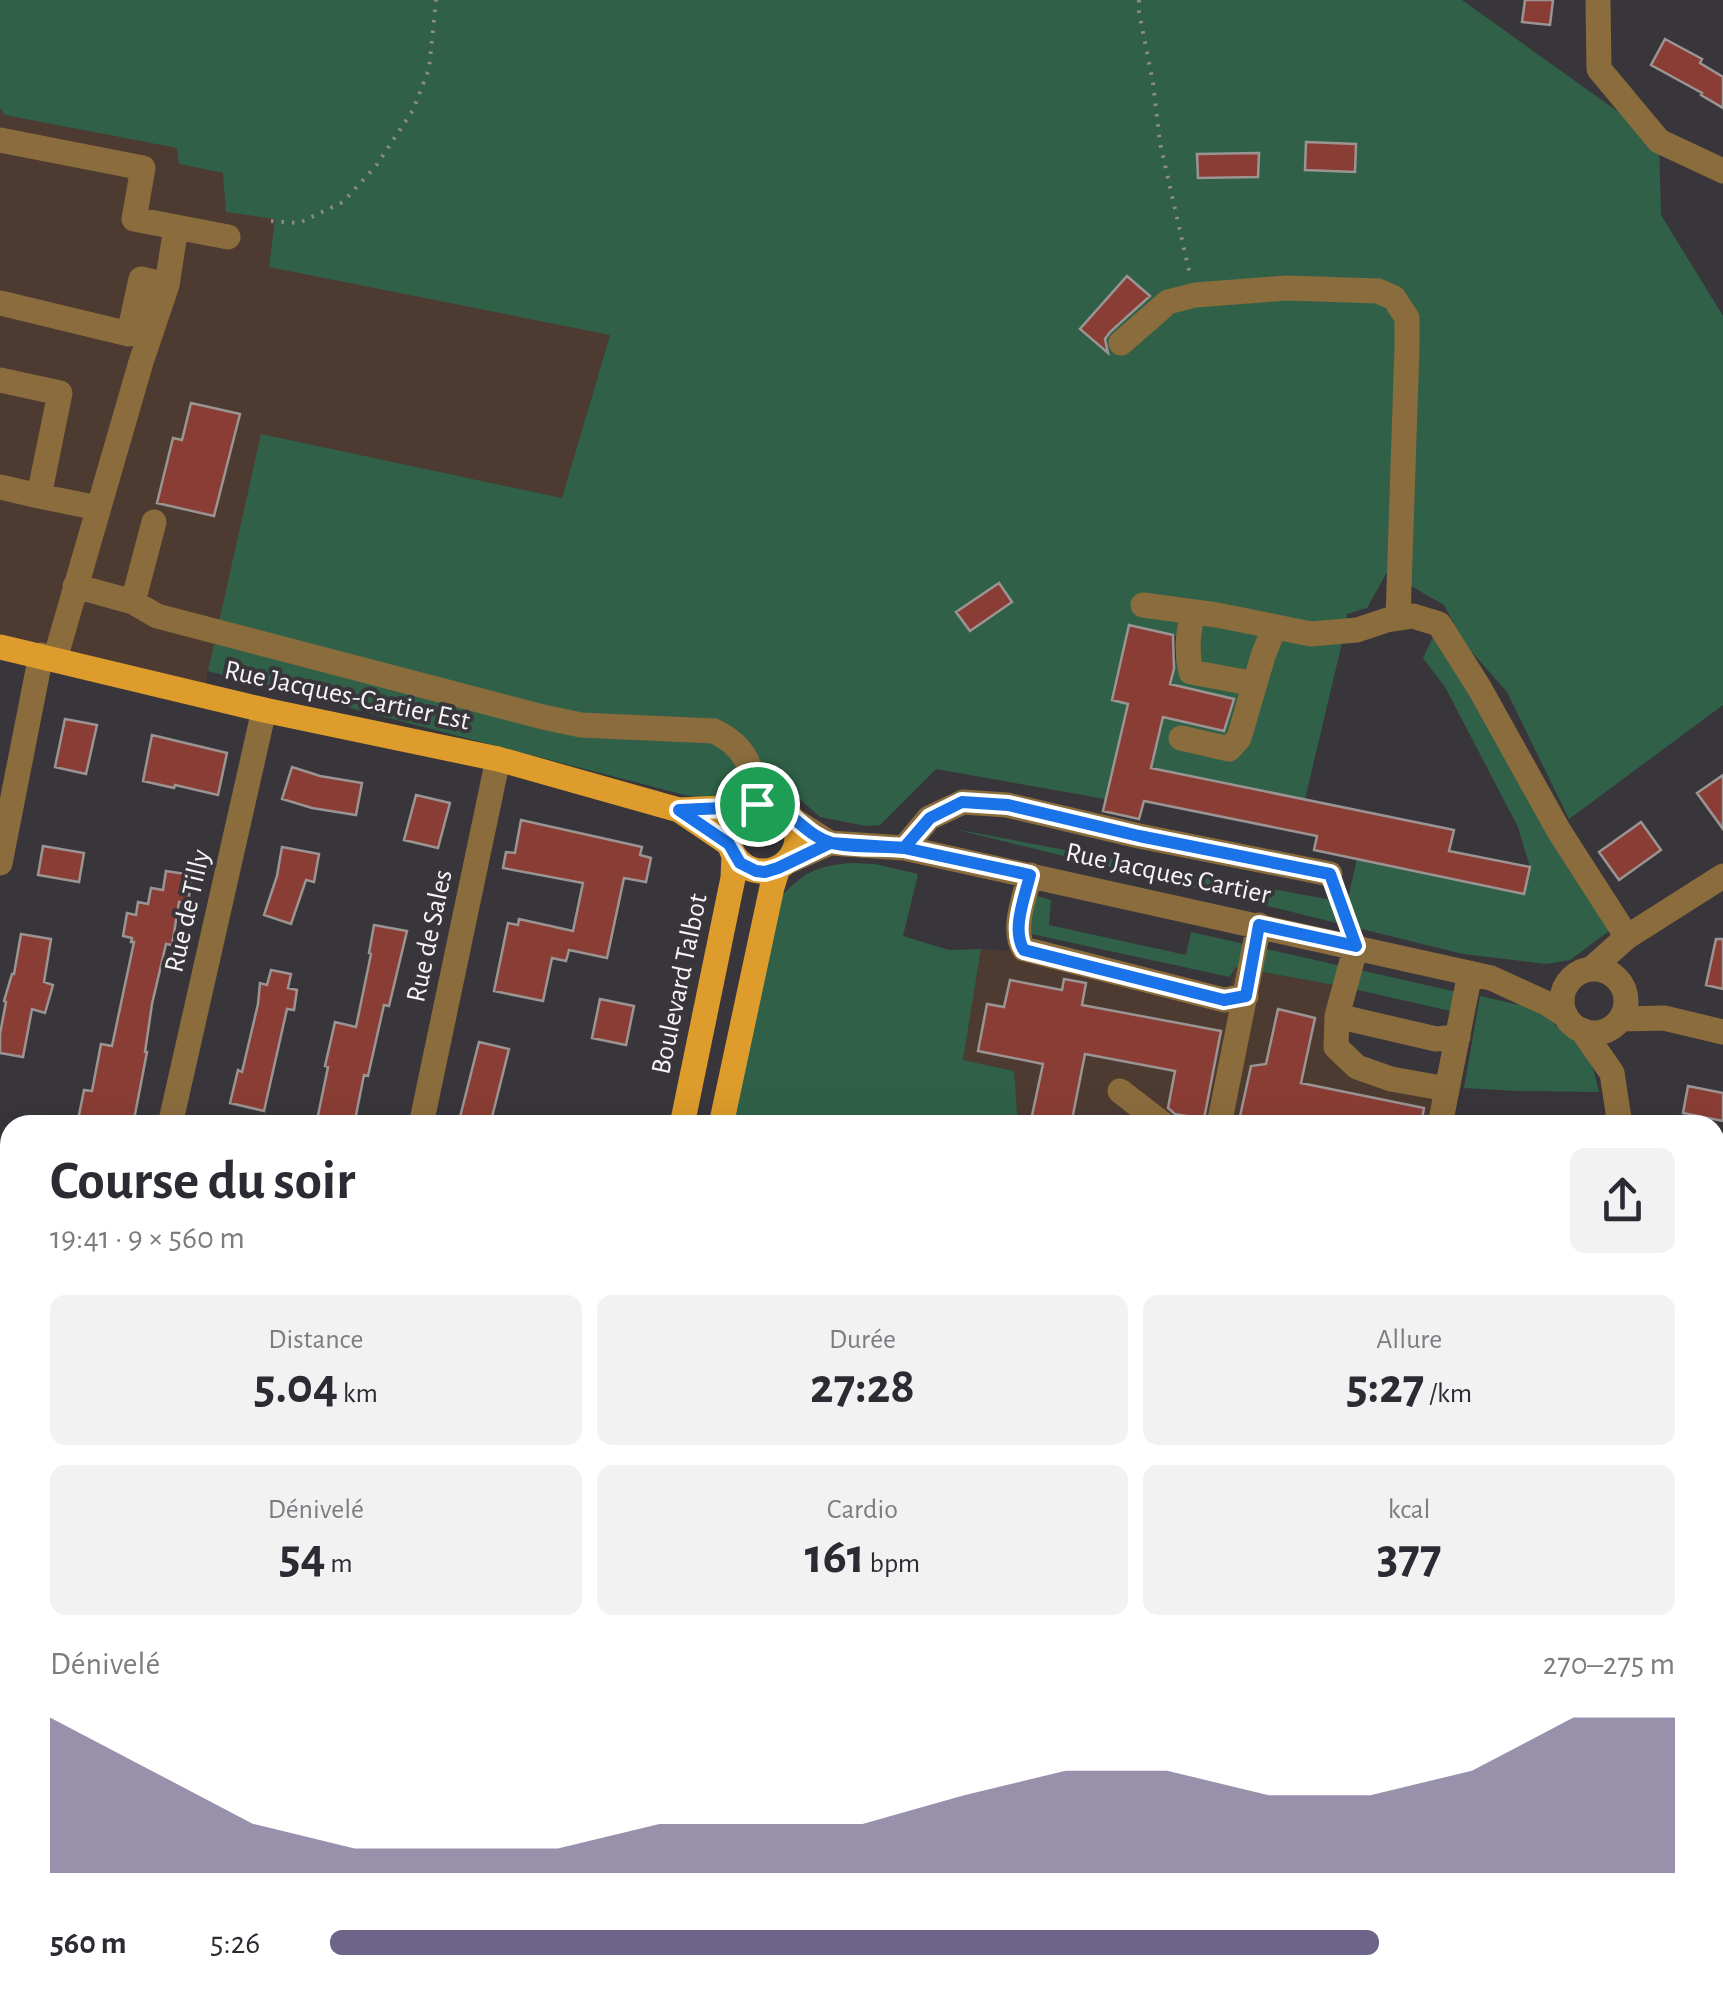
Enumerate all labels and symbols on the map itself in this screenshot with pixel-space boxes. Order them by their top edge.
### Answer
street label: Rue Jacques-Cartier Est [222,656,472,736]
pin [715,762,800,847]
street label: Rue Jacques Cartier [1063,839,1273,909]
street label: Rue de Tilly [160,847,216,975]
street label: Rue de Sales [402,867,458,1005]
street label: Boulevard Talbot [647,891,713,1077]

